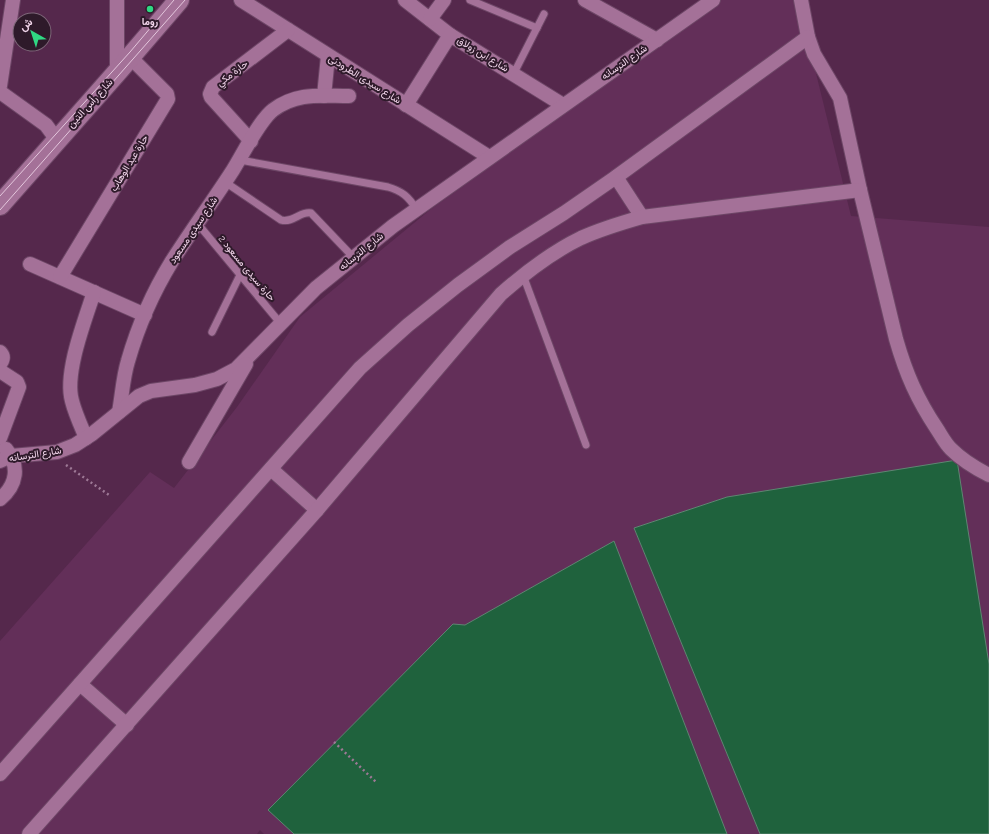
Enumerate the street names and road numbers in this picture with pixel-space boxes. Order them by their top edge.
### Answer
street label: شارع ابن زولاق [455,34,511,75]
street label: شارع الترسانه [599,42,650,83]
street label: شارع سيدى الطرودنى [326,52,403,107]
street label: حارة مكي [214,58,252,91]
street label: شارع رأس التين [65,76,116,130]
street label: حارة عبد الوهاب [108,133,151,194]
street label: شارع سيدى مسعود [167,195,220,266]
street label: شارع الترسانه [337,230,386,273]
street label: حارة سيدى مسعود 2 [216,233,278,304]
street label: شارع الترسانه [8,444,62,465]

